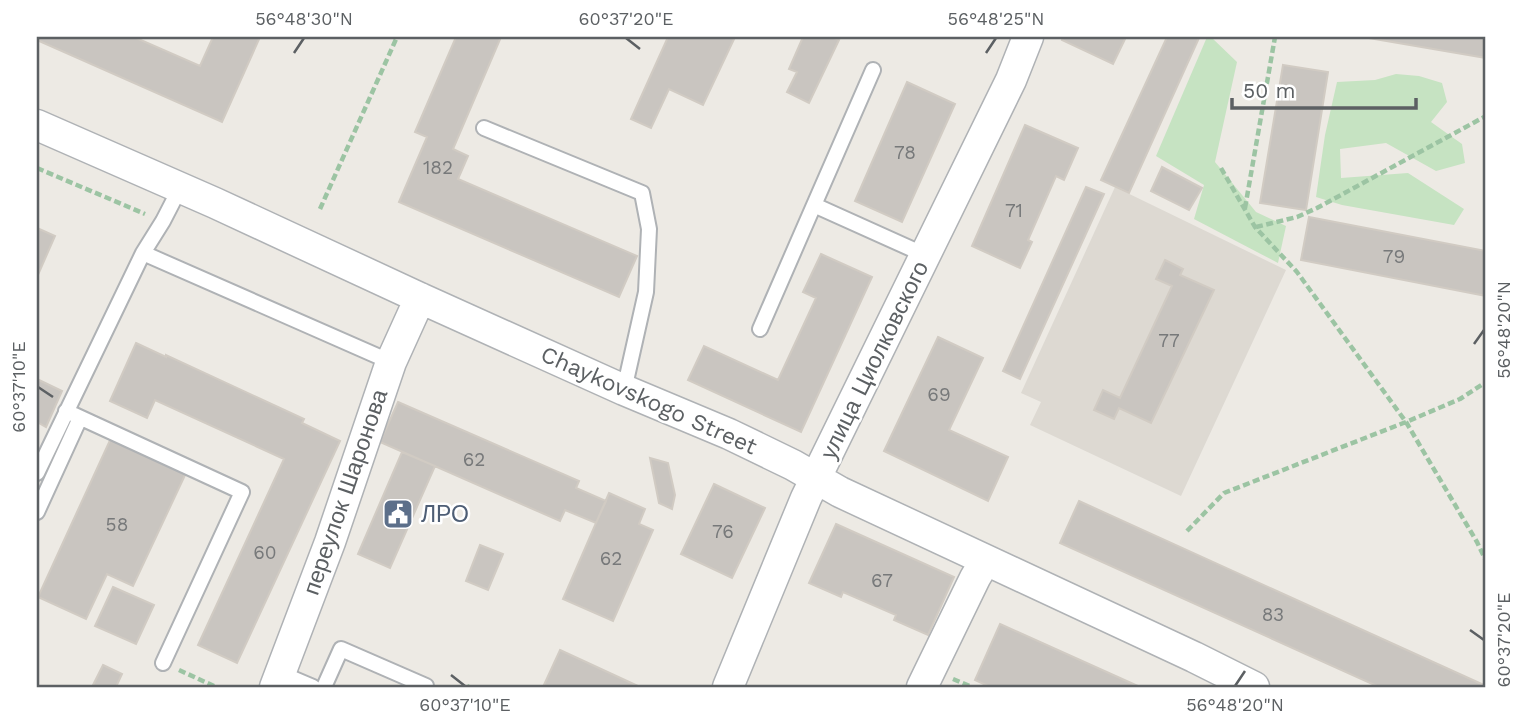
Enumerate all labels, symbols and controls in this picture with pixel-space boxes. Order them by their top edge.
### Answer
text: 56°48'30"N [255,8,353,29]
text: 60°37'20"E [579,8,673,29]
text: 56°48'25"N [948,8,1044,29]
scale bar [1232,66,1416,110]
text: 50 m [1243,78,1295,103]
house number: 78 [894,141,916,164]
house number: 182 [423,156,453,179]
house number: 71 [1005,199,1023,222]
house number: 79 [1383,245,1405,268]
street label: улица Циолковского [815,257,934,464]
text: 56°48'20"N [1493,281,1514,379]
house number: 77 [1158,329,1180,352]
text: 60°37'10"E [8,341,29,433]
street label: Chaykovskogo Street [536,341,761,461]
house number: 69 [927,383,951,406]
street label: переулок Шаронова [298,386,393,599]
house number: 62 [463,448,485,471]
public building icon: ЛРО [381,497,415,531]
place label: ЛРО [421,501,469,528]
house number: 58 [106,513,128,536]
house number: 76 [712,520,734,543]
house number: 60 [253,541,277,564]
house number: 62 [600,547,622,570]
house number: 67 [871,569,893,592]
text: 60°37'20"E [1493,593,1514,687]
house number: 83 [1262,603,1284,626]
text: 60°37'10"E [419,694,511,715]
text: 56°48'20"N [1186,694,1284,715]

